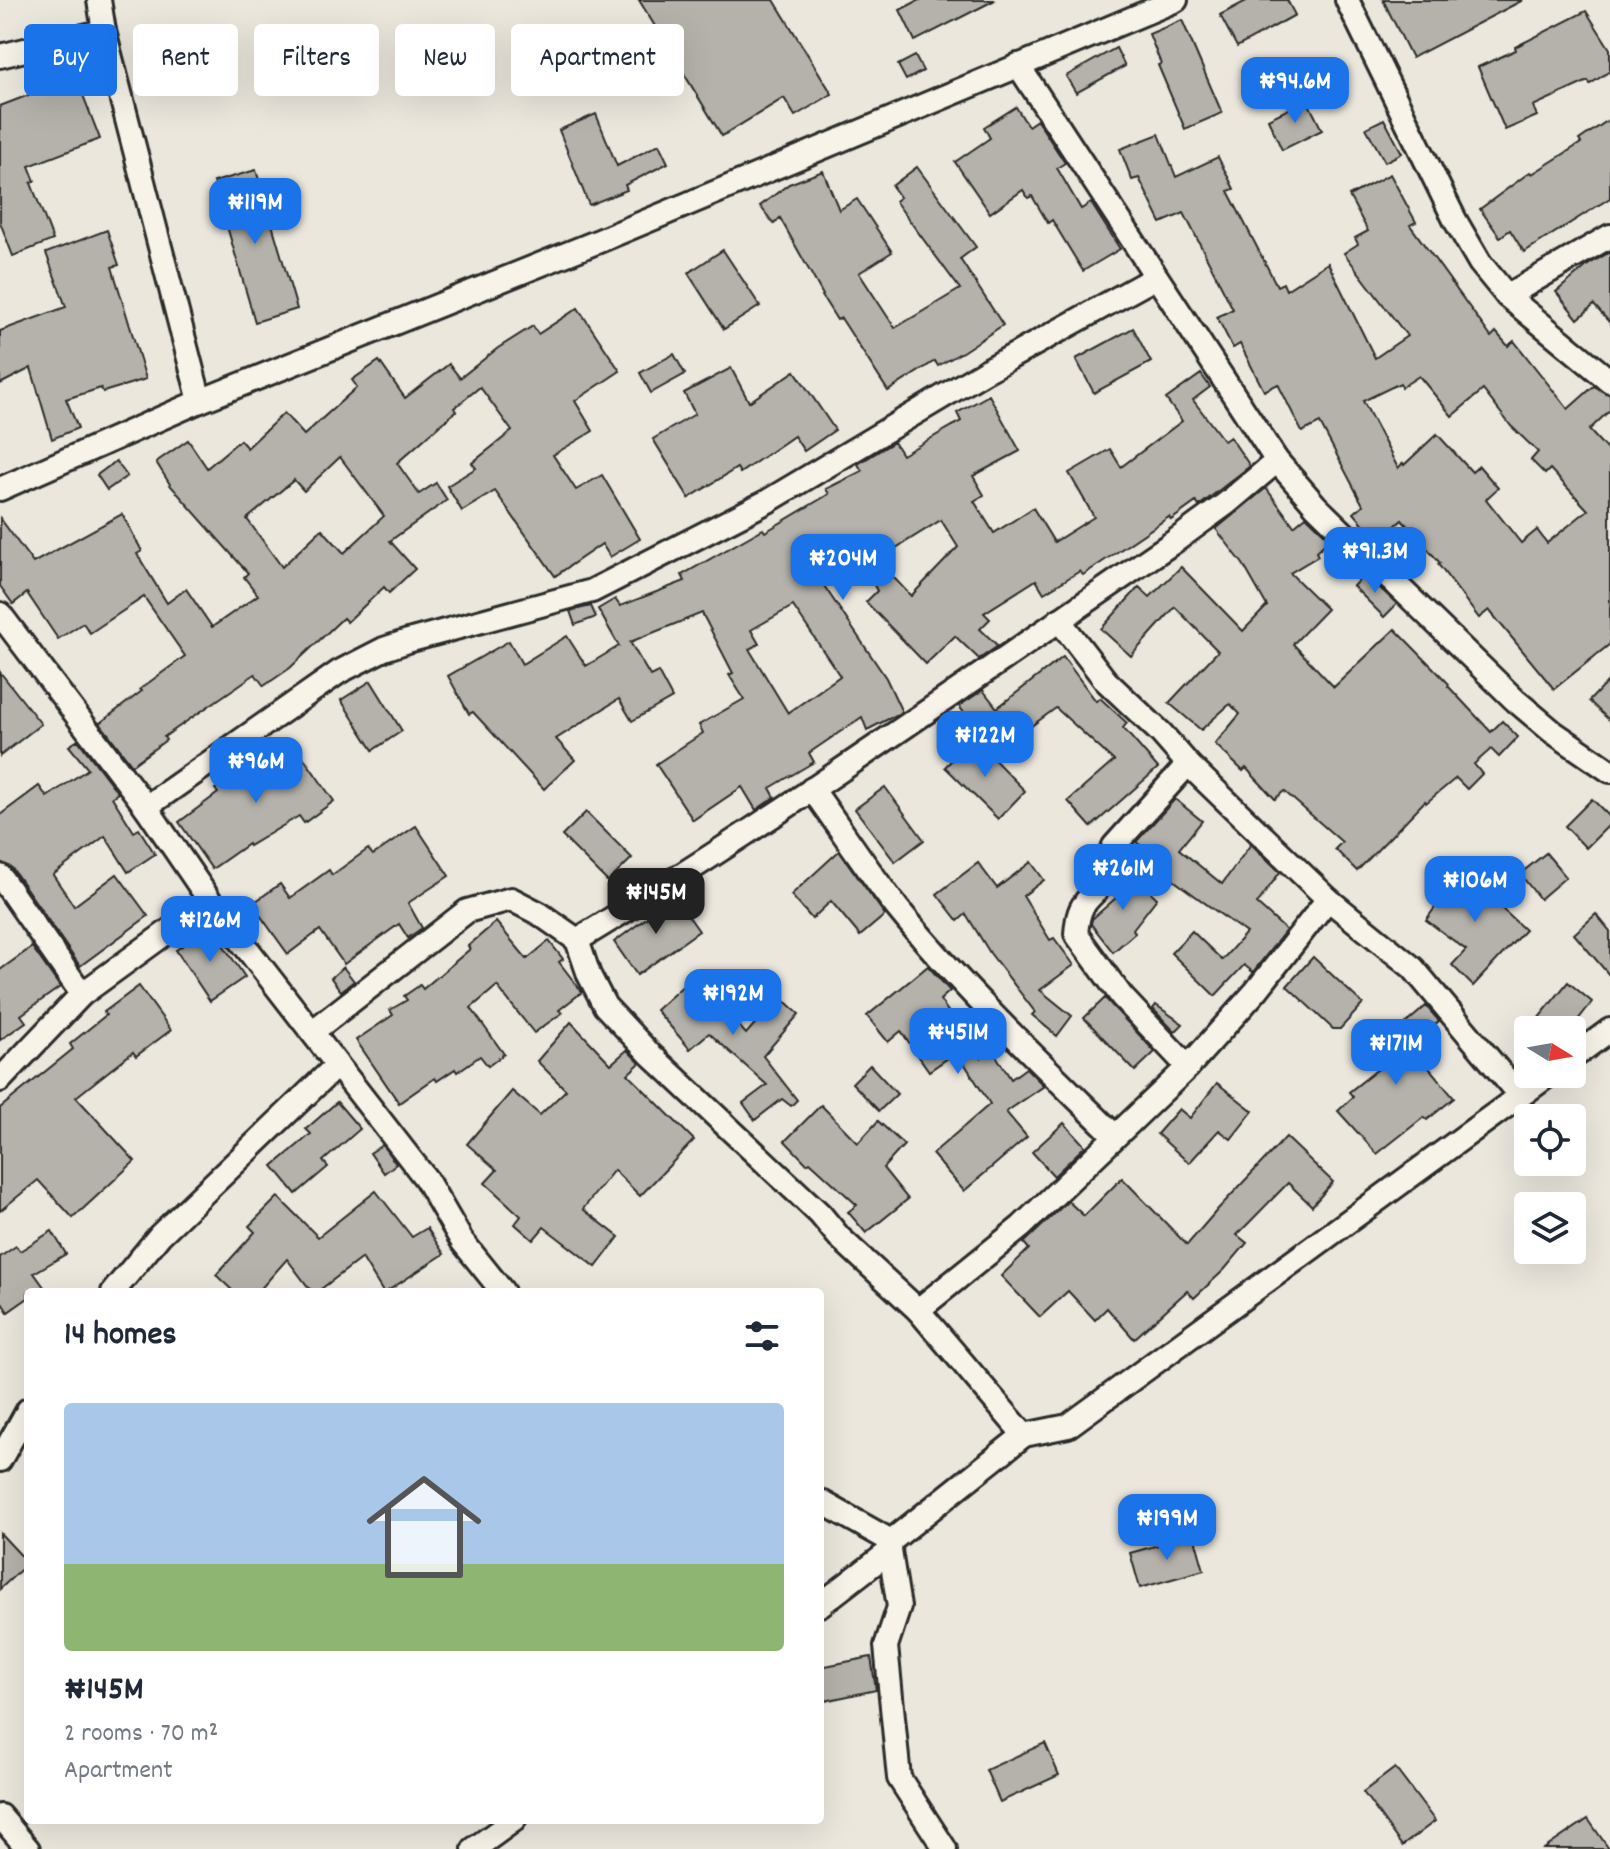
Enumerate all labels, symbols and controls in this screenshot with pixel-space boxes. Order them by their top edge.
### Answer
chip: Buy [24,24,117,96]
chip: Rent [133,24,238,96]
chip: Filters [254,24,379,96]
chip: New [395,24,495,96]
chip: Apartment [511,24,684,96]
pin: ₦94.6M [1230,57,1360,125]
text: ₦94.6M [1259,64,1331,101]
pin: ₦119M [199,178,311,246]
text: ₦119M [227,185,283,222]
pin: ₦91.3M [1310,527,1440,595]
pin: ₦204M [787,534,899,602]
text: ₦91.3M [1342,534,1408,571]
text: ₦204M [809,541,877,578]
pin: ₦122M [929,711,1041,779]
text: ₦122M [955,718,1015,755]
pin: ₦96M [209,737,303,805]
text: ₦96M [228,744,285,781]
pin: ₦261M [1067,844,1179,912]
text: ₦261M [1092,851,1154,888]
pin: ₦106M [1419,856,1531,924]
text: ₦106M [1443,863,1507,900]
pin: ₦145M [600,868,712,936]
text: ₦145M [626,875,686,912]
pin: ₦126M [154,896,266,964]
text: ₦126M [179,903,241,940]
pin: ₦192M [677,969,789,1037]
text: ₦192M [702,976,764,1013]
pin: ₦451M [902,1008,1014,1076]
text: ₦451M [928,1015,988,1052]
north arrow [1514,1016,1586,1088]
map controls [1514,1016,1586,1264]
pin: ₦171M [1340,1019,1452,1087]
text: ₦171M [1369,1026,1423,1063]
button: locate [1514,1104,1586,1176]
button: layers [1514,1192,1586,1264]
text: 14 homes [64,1312,177,1361]
icon: filters [740,1314,784,1358]
icon: home [352,1455,496,1599]
pin: ₦199M [1111,1494,1223,1562]
text: ₦199M [1136,1501,1198,1538]
text: ₦145M [64,1667,144,1716]
text: 2 rooms · 70 m² [64,1716,218,1753]
text: Apartment [64,1753,173,1790]

